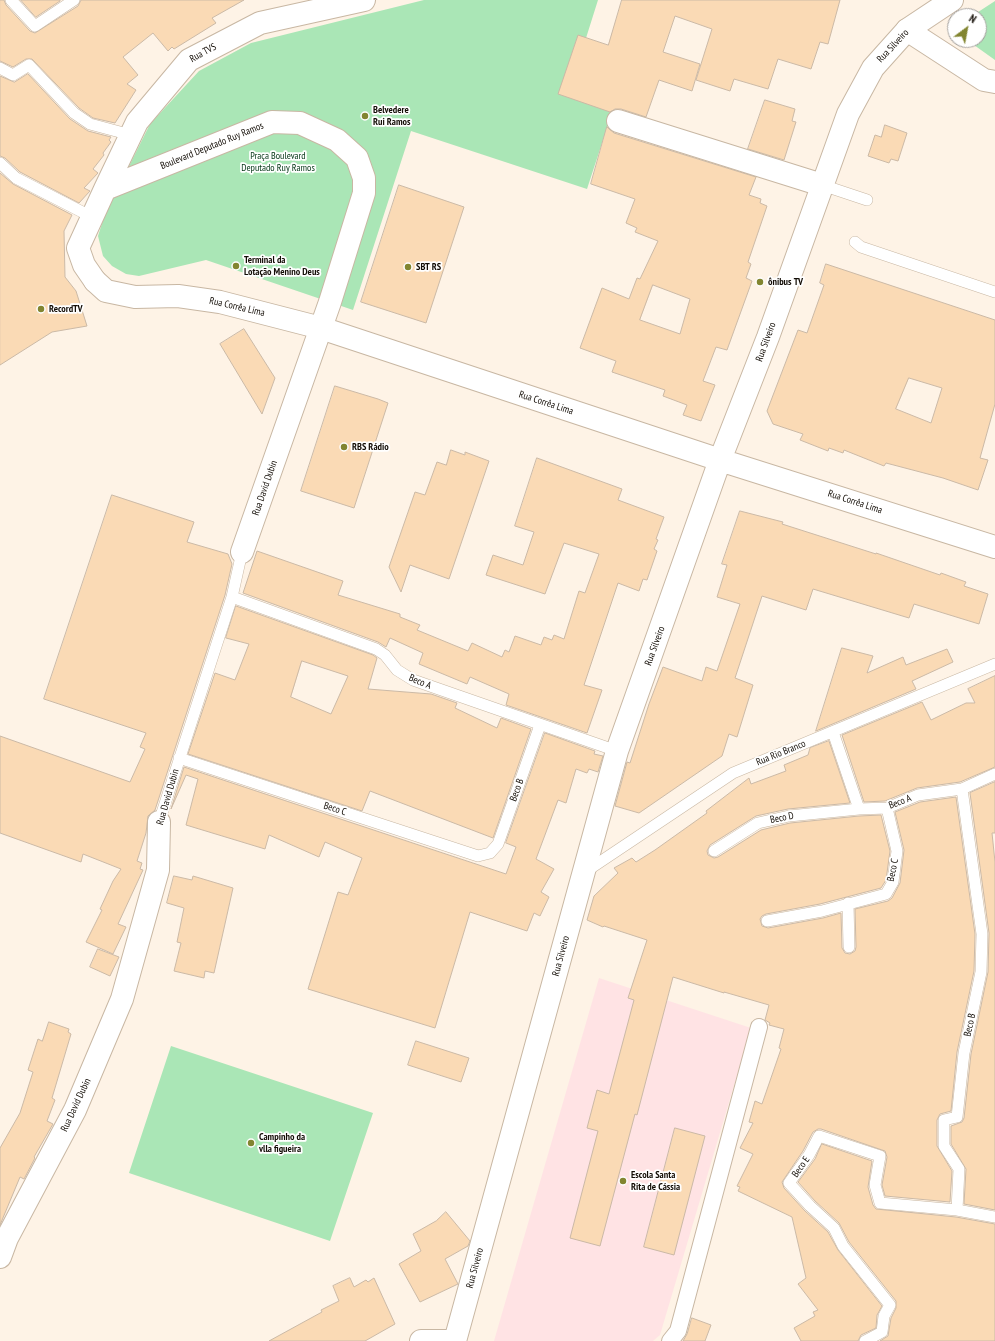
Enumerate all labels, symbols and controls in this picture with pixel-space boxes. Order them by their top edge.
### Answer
north arrow [947,8,987,48]
text: N [967,11,979,26]
street label: Rua Silveiro [875,27,911,65]
street label: Rua TVS [188,41,218,65]
place label: Belvedere Rui Ramos [373,104,411,128]
marker: Belvedere Rui Ramos [360,111,370,121]
street label: Boulevard Deputado Ruy Ramos [159,120,265,172]
park label: Praça Boulevard Deputado Ruy Ramos [241,150,315,174]
place label: Terminal da Lotação Menino Deus [244,254,320,278]
marker: Terminal da Lotação Menino Deus [231,261,241,271]
place label: SBT RS [416,261,441,273]
marker: SBT RS [403,262,413,272]
place label: ônibus TV [768,276,803,288]
marker: ônibus TV [755,277,765,287]
street label: Rua Corrêa Lima [208,295,266,319]
place label: RecordTV [49,303,83,315]
marker: RecordTV [36,304,46,314]
street label: Rua Silveiro [753,321,779,363]
street label: Rua Corrêa Lima [517,389,575,417]
place label: RBS Rádio [352,441,389,453]
marker: RBS Rádio [339,442,349,452]
street label: Rua David Dubin [250,459,280,517]
street label: Rua Corrêa Lima [826,488,884,516]
street label: Rua Silveiro [642,625,668,667]
street label: Beco A [407,672,433,692]
street label: Rua Rio Branco [755,738,807,768]
street label: Rua David Dubin [154,768,182,826]
street label: Beco B [507,777,527,803]
street label: Beco A [887,792,913,812]
street label: Beco C [322,800,348,818]
street label: Beco D [769,810,795,826]
street label: Beco C [885,857,901,883]
street label: Rua Silveiro [550,935,572,977]
street label: Beco B [962,1012,978,1038]
street label: Rua David Dubin [58,1076,94,1134]
place label: Campinho da vlla figueira [259,1131,305,1154]
marker: Campinho da vlla figueira [246,1138,256,1148]
street label: Beco E [790,1154,812,1180]
place label: Escola Santa Rita de Cássia [631,1169,680,1192]
marker: Escola Santa Rita de Cássia [618,1176,628,1186]
street label: Rua Silveiro [464,1247,486,1289]

